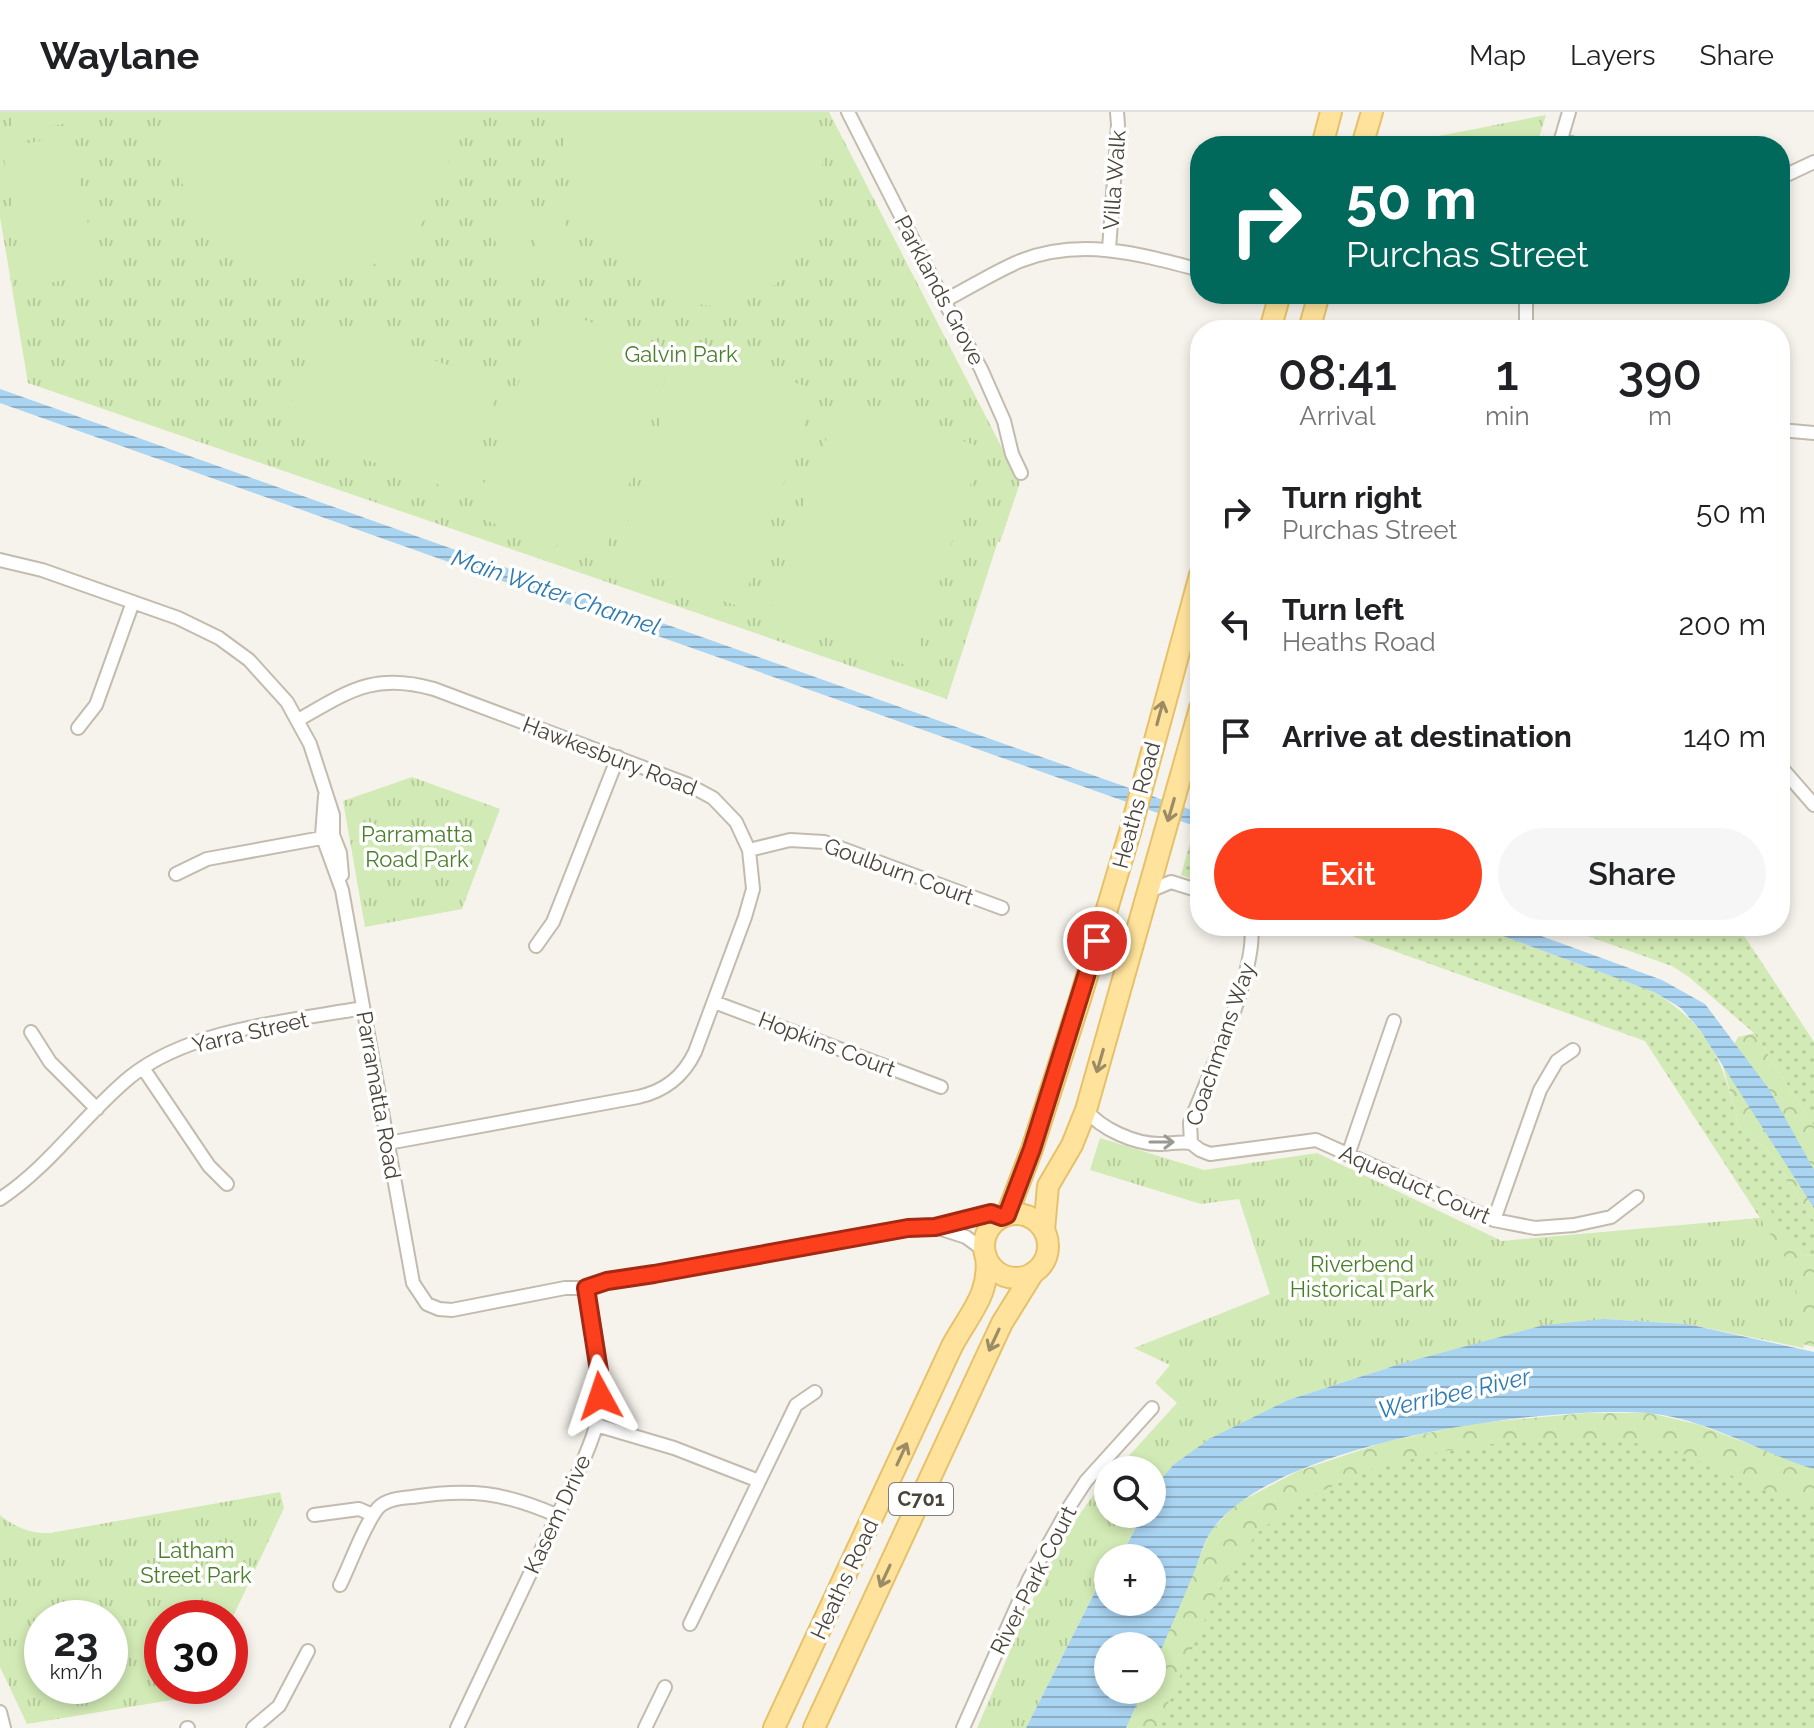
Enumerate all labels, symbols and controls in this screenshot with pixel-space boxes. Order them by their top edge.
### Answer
text: Waylane [40,33,199,78]
text: Map [1469,39,1526,72]
text: Layers [1570,39,1656,72]
text: Share [1700,39,1774,72]
street label: Villa Walk [1098,129,1130,231]
text: 50 m [1346,166,1477,232]
icon: right [1214,168,1318,272]
street label: Parklands Grove [890,211,990,369]
text: Purchas Street [1346,233,1589,275]
park label: Galvin Park [624,341,738,367]
text: 08:41 [1278,345,1397,401]
text: 1 [1496,345,1519,401]
text: 390 [1618,345,1702,401]
text: Arrival [1299,401,1376,431]
text: min [1485,401,1530,431]
text: m [1648,401,1672,431]
text: Turn right [1282,480,1422,515]
icon: right [1214,490,1258,534]
text: 50 m [1696,495,1766,530]
text: Purchas Street [1282,515,1457,545]
water label: Main Water Channel [448,543,664,641]
text: Turn left [1282,592,1404,627]
icon: left [1214,602,1258,646]
text: 200 m [1678,607,1766,642]
text: Heaths Road [1282,627,1436,657]
one-way arrow [1154,701,1169,727]
street label: Hawkesbury Road [519,711,701,801]
icon: arrive [1214,714,1258,758]
text: Arrive at destination [1282,719,1572,754]
text: 140 m [1683,719,1766,754]
street label: Heaths Road [1107,739,1165,871]
one-way arrow [1163,797,1178,823]
park label: Parramatta Road Park [361,821,473,872]
button: Exit [1214,828,1482,920]
button: Share [1498,828,1766,920]
street label: Goulburn Court [821,832,978,910]
pin [1063,907,1131,975]
icon: arrive [1075,919,1119,963]
street label: Coachmans Way [1180,959,1260,1129]
street label: Yarra Street [189,1006,311,1058]
street label: Hopkins Court [755,1006,900,1082]
street label: Parramatta Road [351,1009,407,1181]
one-way arrow [1092,1047,1107,1073]
one-way arrow [1148,1134,1175,1150]
street label: Aqueduct Court [1336,1139,1495,1229]
park label: Riverbend Historical Park [1290,1251,1435,1302]
one-way arrow [986,1327,1001,1352]
position arrow [558,1354,642,1438]
water label: Werribee River [1375,1361,1534,1425]
one-way arrow [895,1442,910,1466]
street label: Kasem Drive [518,1450,596,1577]
map controls [1094,1456,1166,1704]
button: search [1094,1456,1166,1528]
road number: C701 [889,1483,953,1515]
street label: River Park Court [984,1501,1082,1659]
street label: Heaths Road [805,1515,883,1643]
park label: Latham Street Park [140,1537,252,1588]
button: + [1094,1544,1166,1616]
one-way arrow [877,1564,892,1588]
speed limit sign: 30 [144,1600,248,1704]
text: 23 [54,1618,98,1665]
button: − [1094,1632,1166,1704]
text: km/h [50,1660,102,1684]

